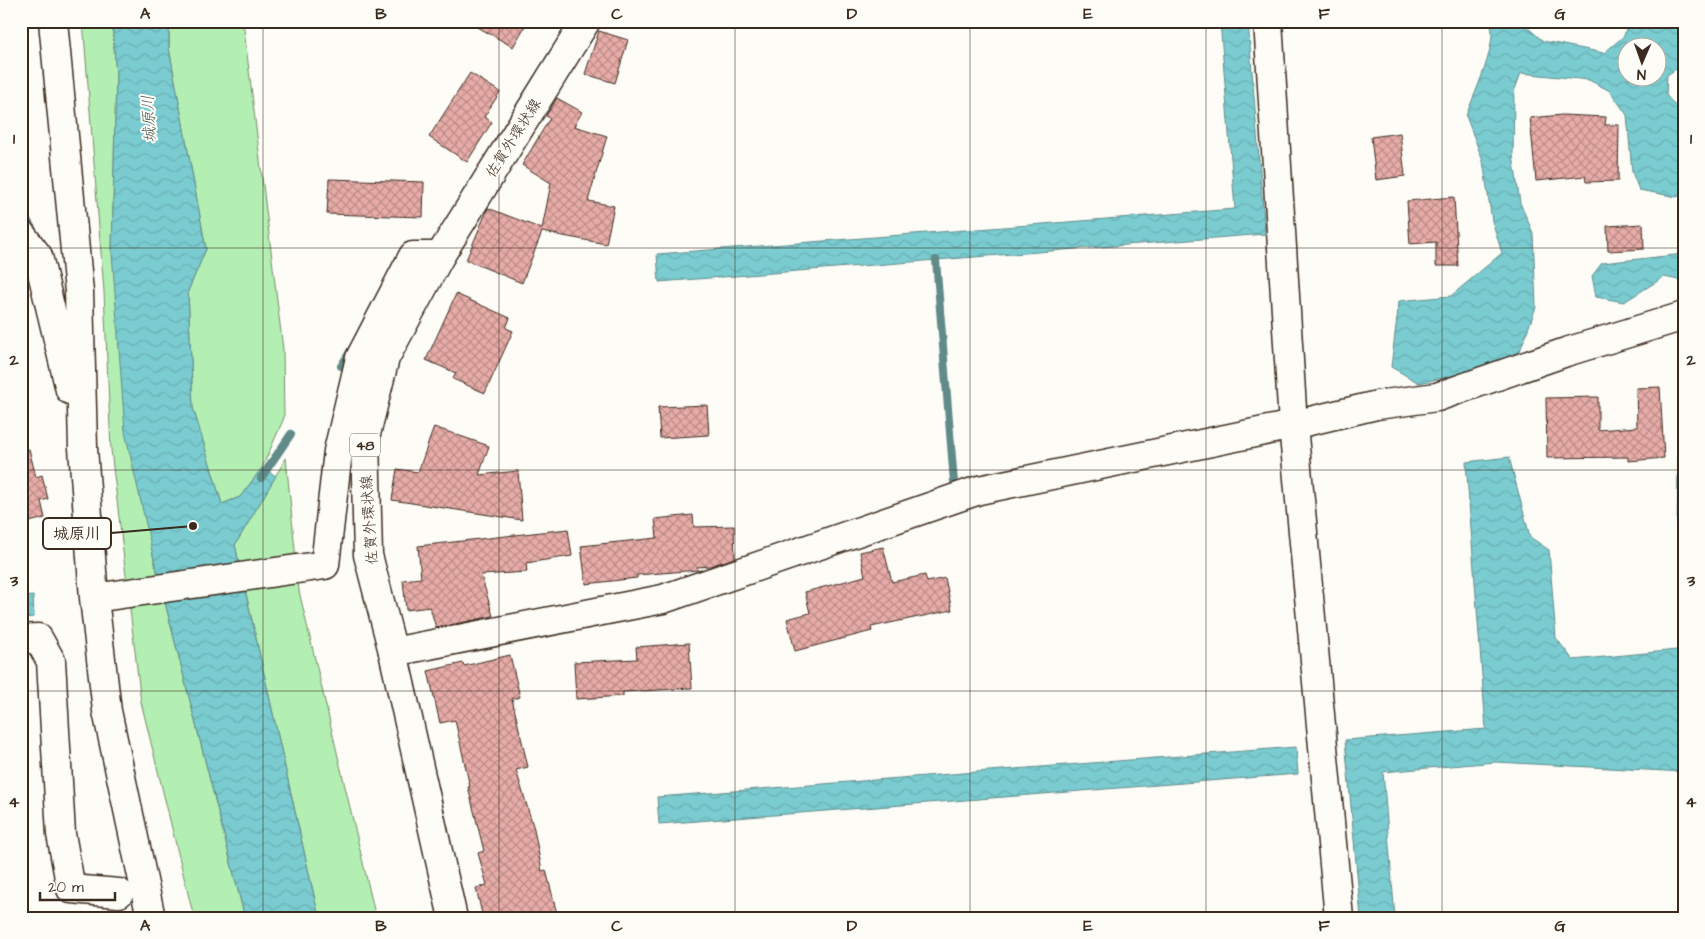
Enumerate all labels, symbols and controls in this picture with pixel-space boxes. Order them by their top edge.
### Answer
text: A [140,3,151,25]
text: B [375,3,387,25]
text: C [611,3,623,25]
text: D [847,3,858,25]
text: E [1083,3,1093,25]
text: F [1318,3,1330,25]
text: G [1554,3,1566,25]
north arrow [1618,38,1668,88]
text: N [1637,64,1646,84]
water label: 城原川 [137,94,161,143]
street label: 佐賀外環状線 [481,95,546,182]
text: 1 [13,128,16,150]
text: 1 [1690,128,1693,150]
text: 2 [8,349,19,371]
text: 2 [1685,349,1696,371]
road number: 48 [350,434,380,456]
street label: 佐賀外環状線 [356,474,383,566]
callout: 城原川 [43,518,111,549]
text: 城原川 [53,523,101,545]
text: 3 [9,570,19,592]
text: 3 [1686,570,1696,592]
text: 4 [9,791,20,813]
text: 4 [1686,791,1697,813]
scale bar [40,869,115,901]
text: 20 m [48,877,84,898]
text: A [140,915,151,937]
text: B [375,915,387,937]
text: C [611,915,623,937]
text: D [847,915,858,937]
text: E [1083,915,1093,937]
text: F [1318,915,1330,937]
text: G [1554,915,1566,937]

